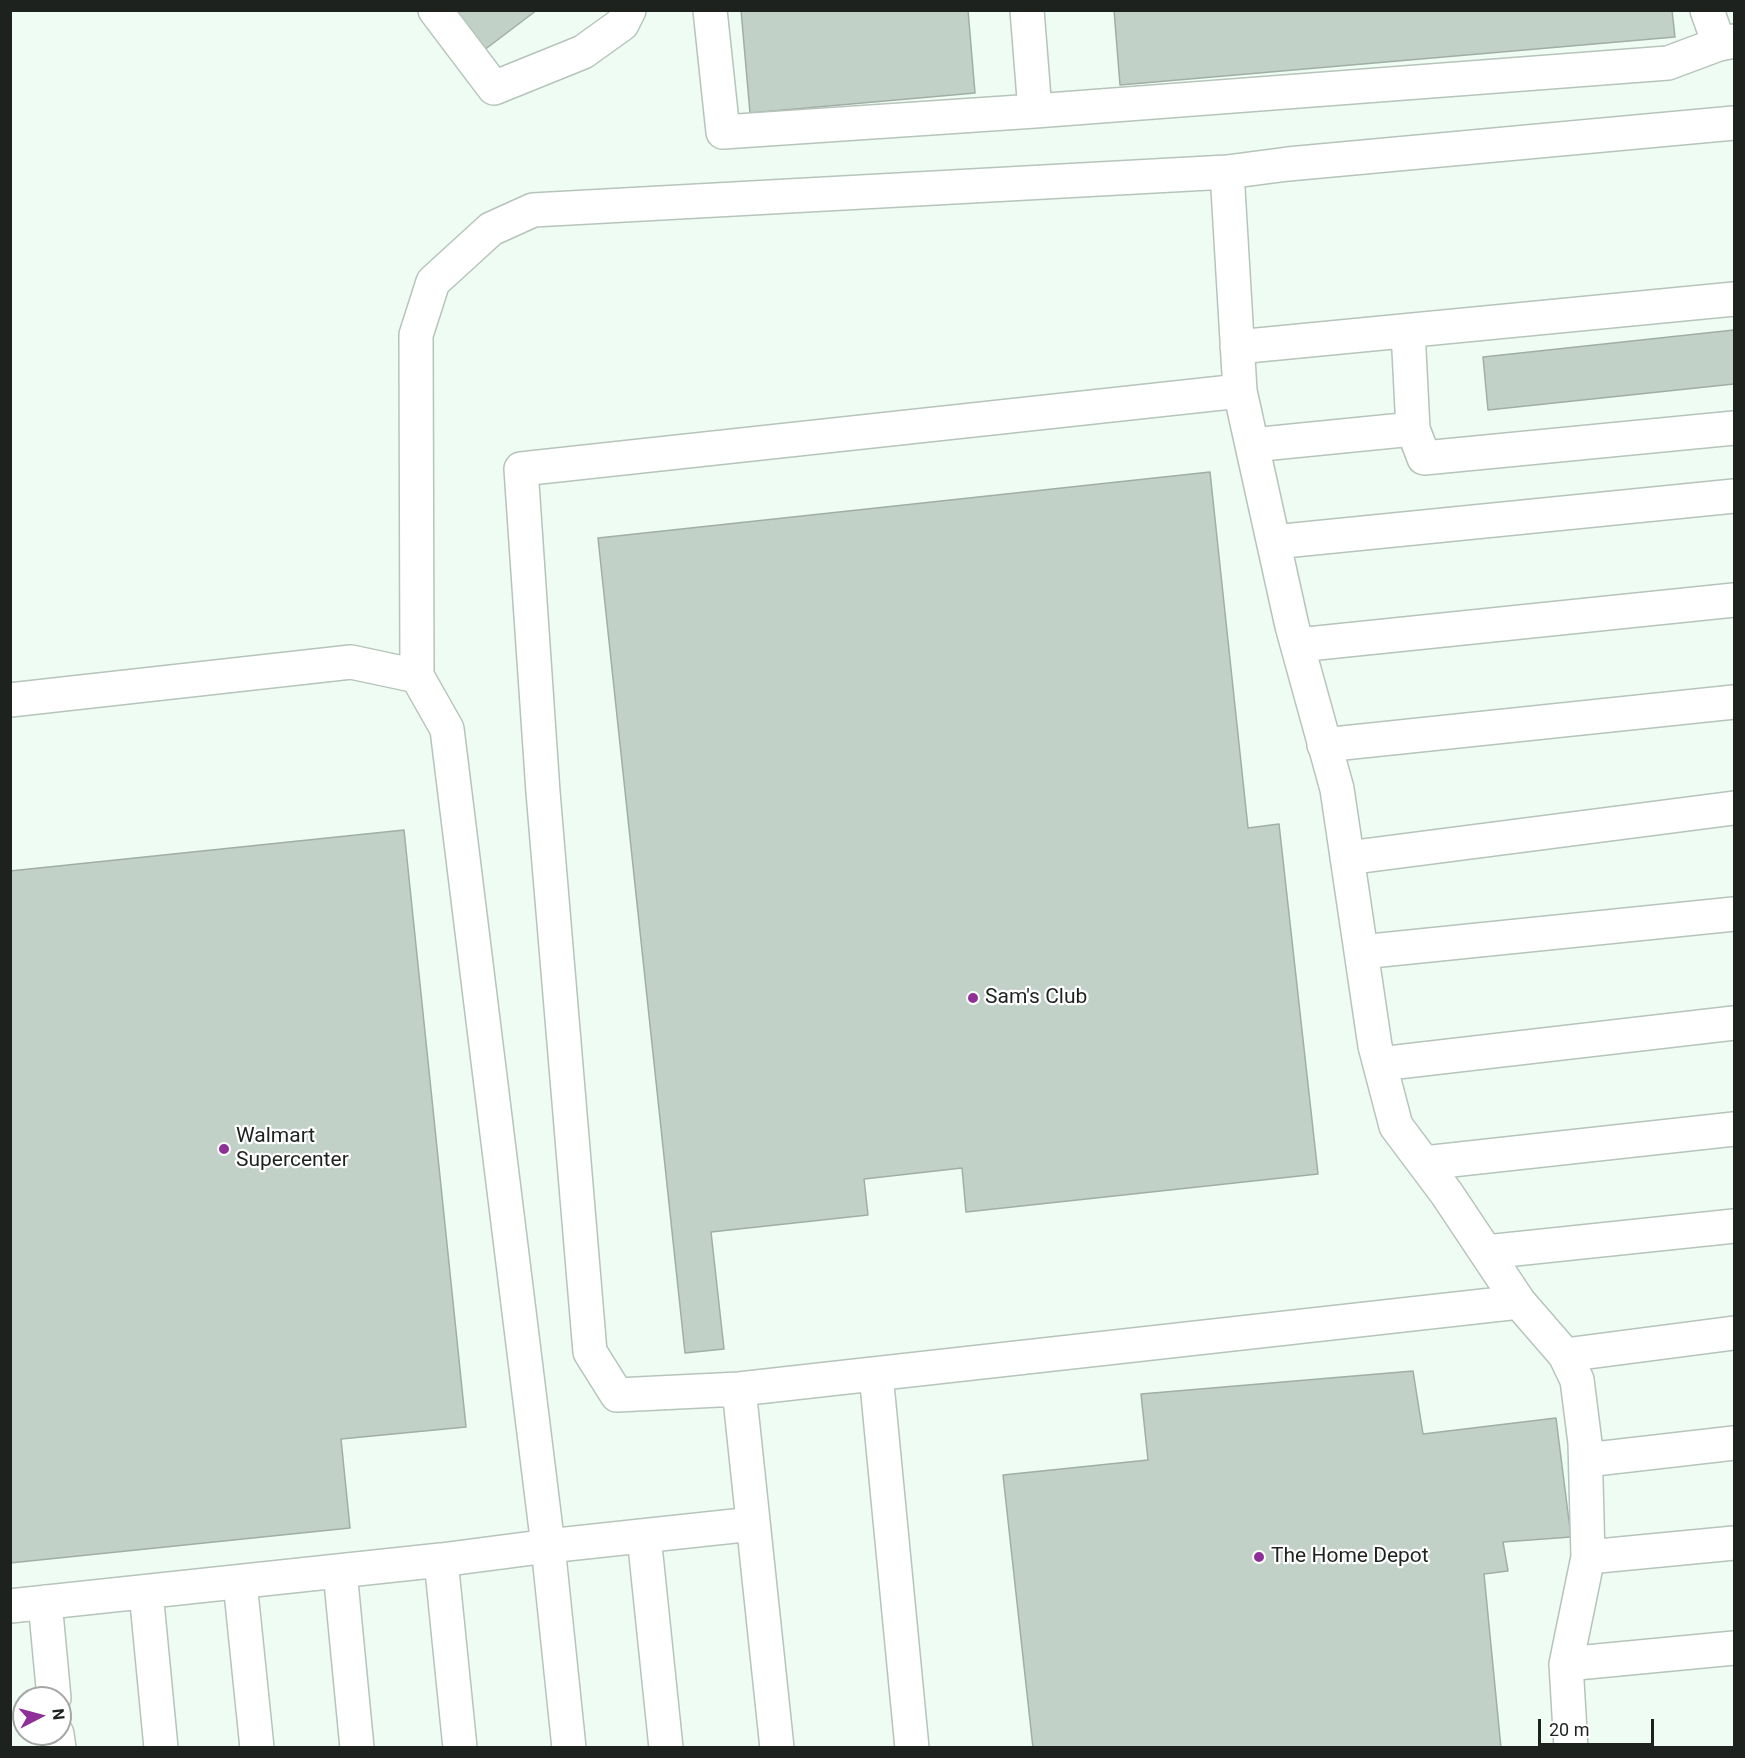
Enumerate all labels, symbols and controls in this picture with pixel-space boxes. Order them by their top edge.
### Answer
place label: Sam's Club [985,985,1087,1011]
marker: Sam's Club [966,991,980,1005]
place label: Walmart Supercenter [236,1124,349,1174]
marker: Walmart Supercenter [217,1142,231,1156]
place label: The Home Depot [1271,1544,1429,1570]
marker: The Home Depot [1252,1550,1266,1564]
north arrow [12,1686,72,1746]
scale bar [1541,1707,1656,1745]
text: N [48,1708,68,1721]
text: 20 m [1549,1719,1589,1740]

